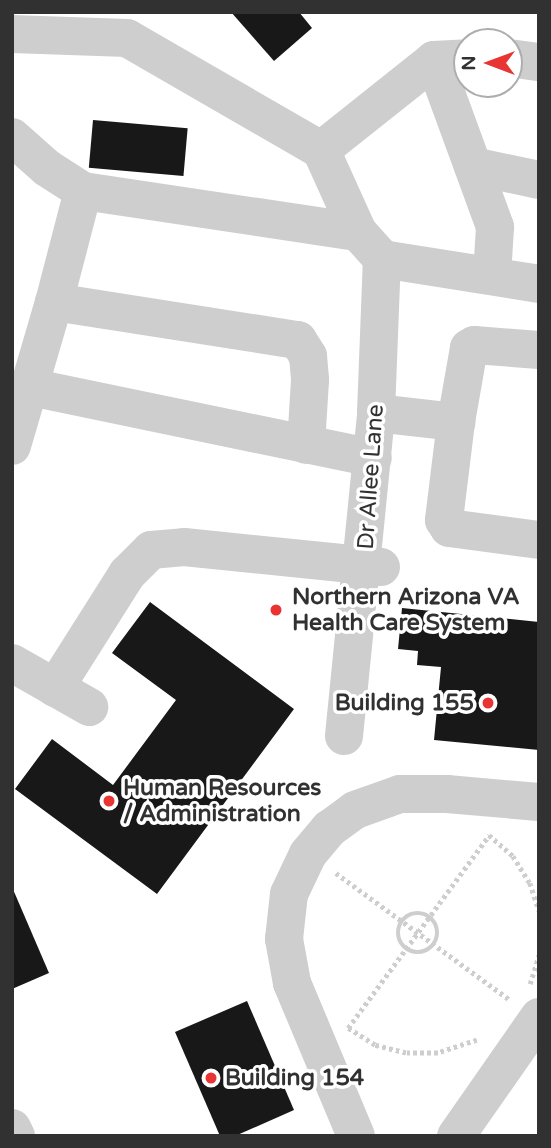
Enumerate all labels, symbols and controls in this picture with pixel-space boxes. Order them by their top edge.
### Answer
north arrow [453,28,523,98]
text: N [458,55,480,71]
street label: Dr Allee Lane [352,403,390,551]
place label: Northern Arizona VA Health Care System [292,583,520,637]
marker: Northern Arizona VA Health Care System [266,600,286,620]
place label: Building 155 [335,689,474,717]
marker: Building 155 [480,695,496,711]
place label: Human Resources / Administration [123,774,321,828]
marker: Human Resources / Administration [101,793,117,809]
place label: Building 154 [225,1064,364,1092]
marker: Building 154 [203,1070,219,1086]

